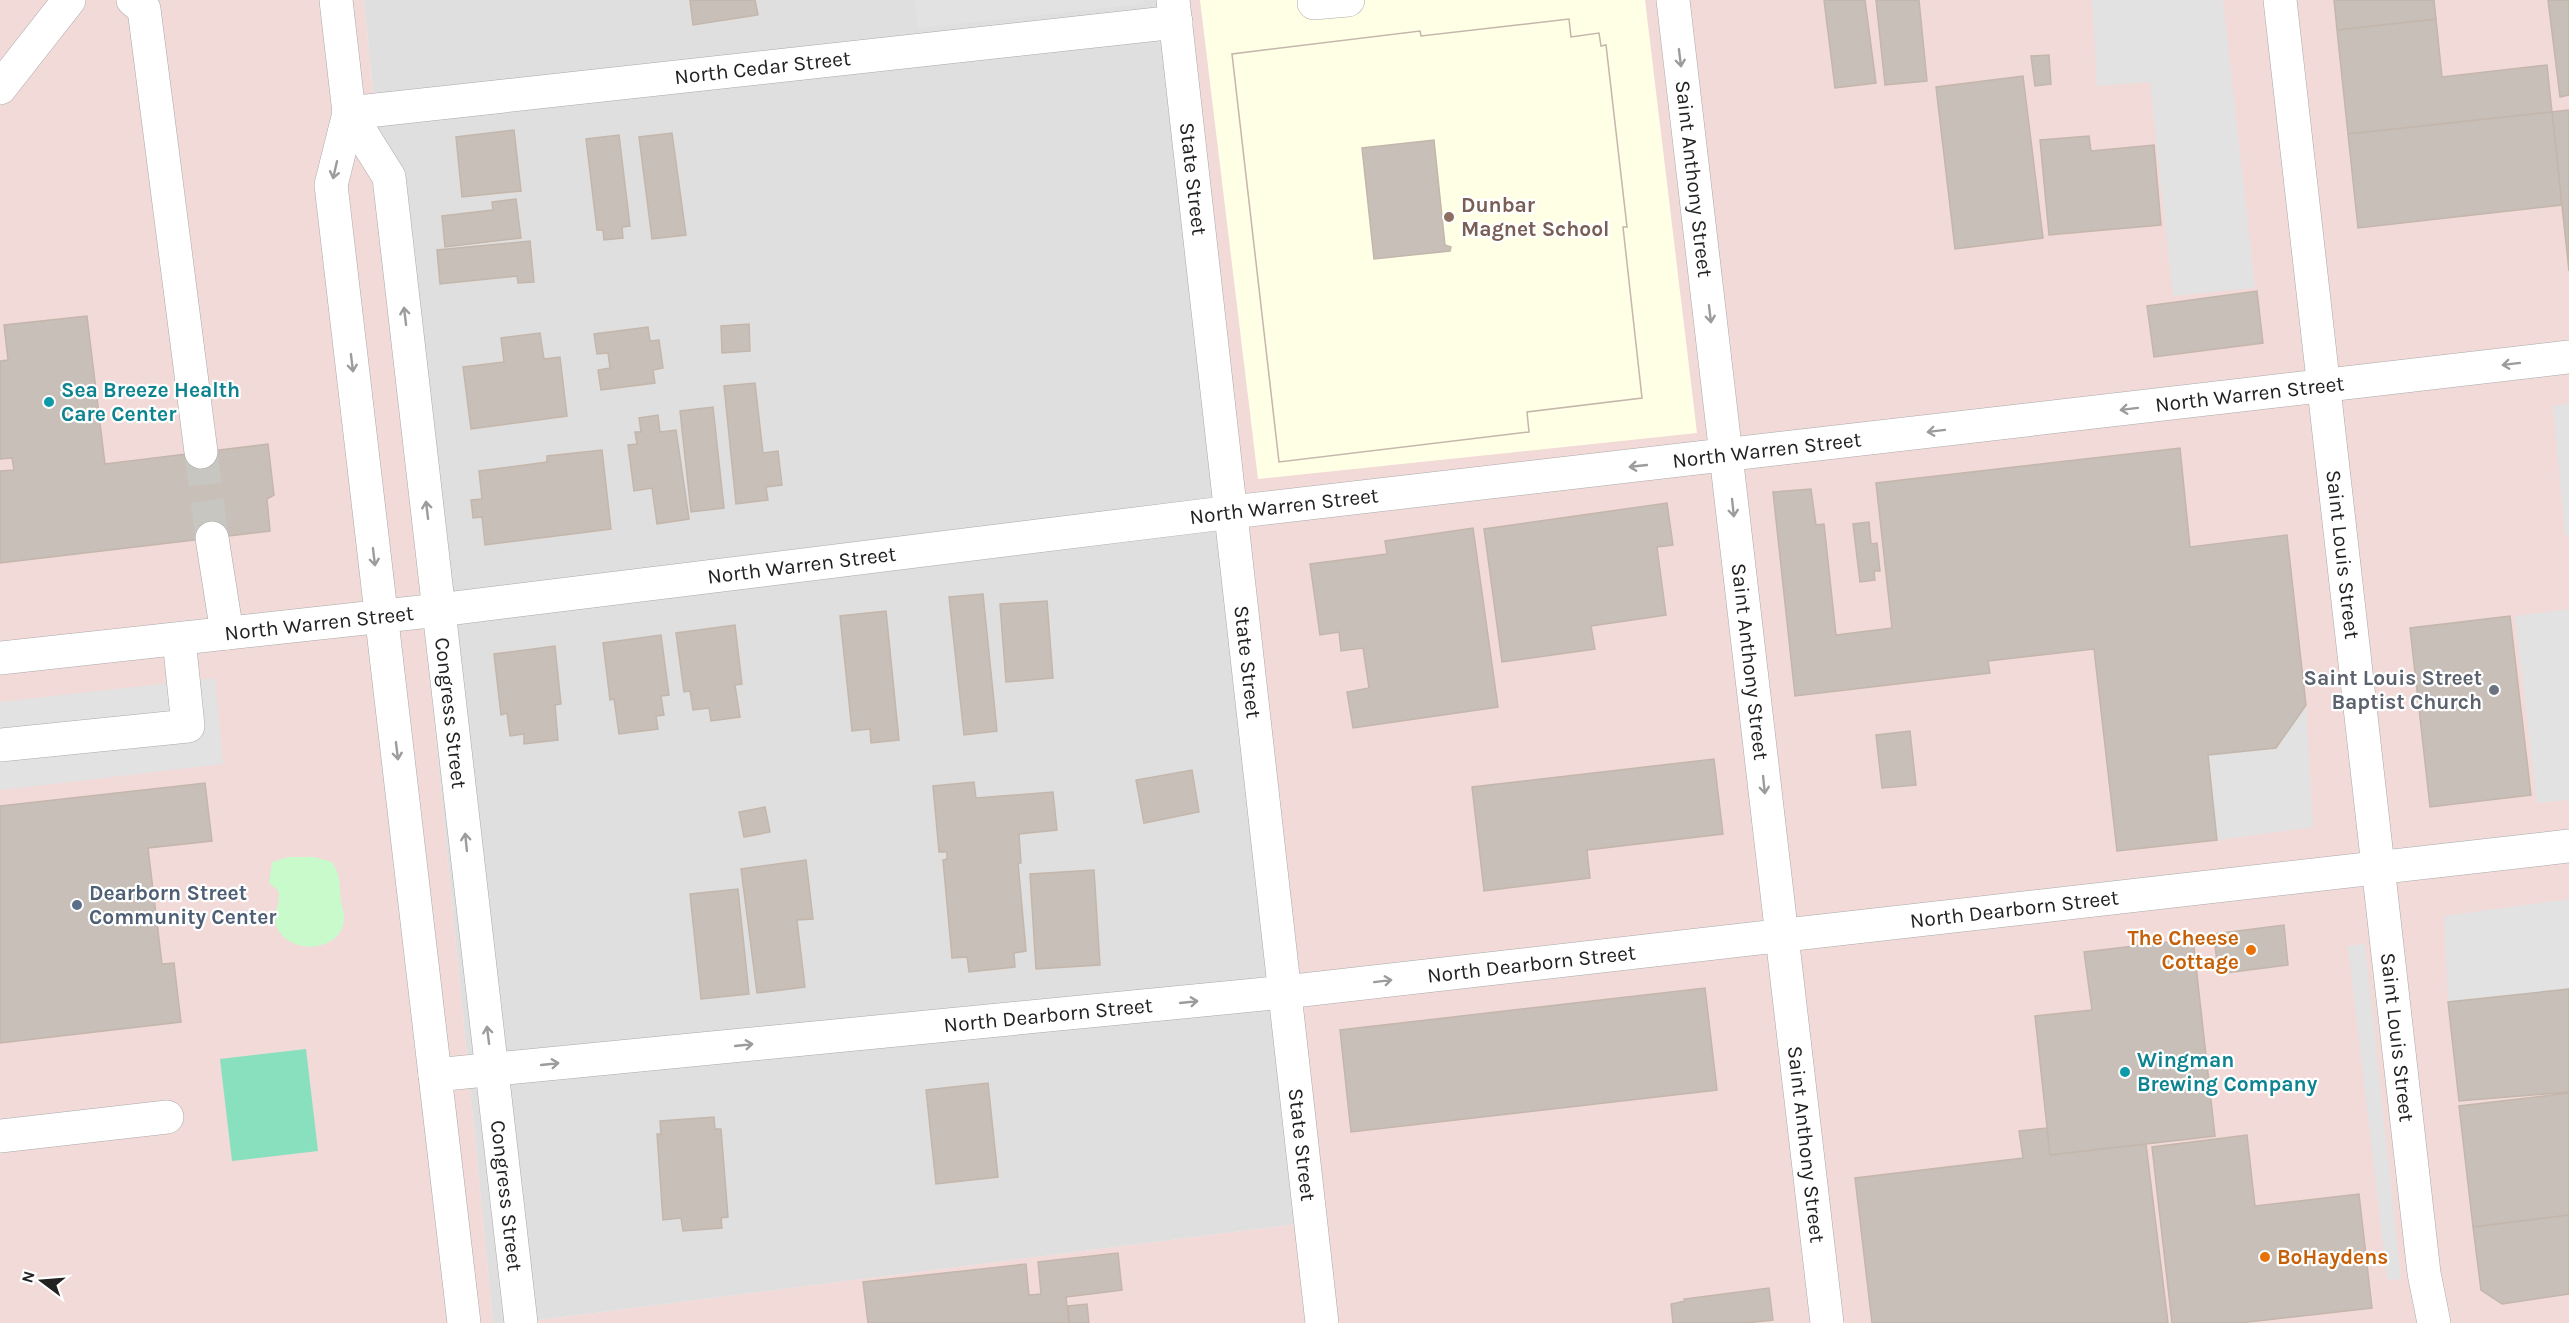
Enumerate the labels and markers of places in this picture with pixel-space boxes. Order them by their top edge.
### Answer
place label: Dunbar Magnet School [1461,193,1609,241]
marker: Dunbar Magnet School [1442,210,1456,224]
place label: Sea Breeze Health Care Center [61,378,240,426]
marker: Sea Breeze Health Care Center [42,395,56,409]
place label: Saint Louis Street Baptist Church [2304,666,2482,714]
marker: Saint Louis Street Baptist Church [2487,683,2501,697]
place label: Dearborn Street Community Center [89,881,277,929]
marker: Dearborn Street Community Center [70,898,84,912]
place label: The Cheese Cottage [2127,926,2239,974]
marker: The Cheese Cottage [2244,943,2258,957]
place label: Wingman Brewing Company [2137,1048,2318,1096]
marker: Wingman Brewing Company [2118,1065,2132,1079]
place label: BoHaydens [2277,1245,2388,1269]
marker: BoHaydens [2258,1250,2272,1264]

